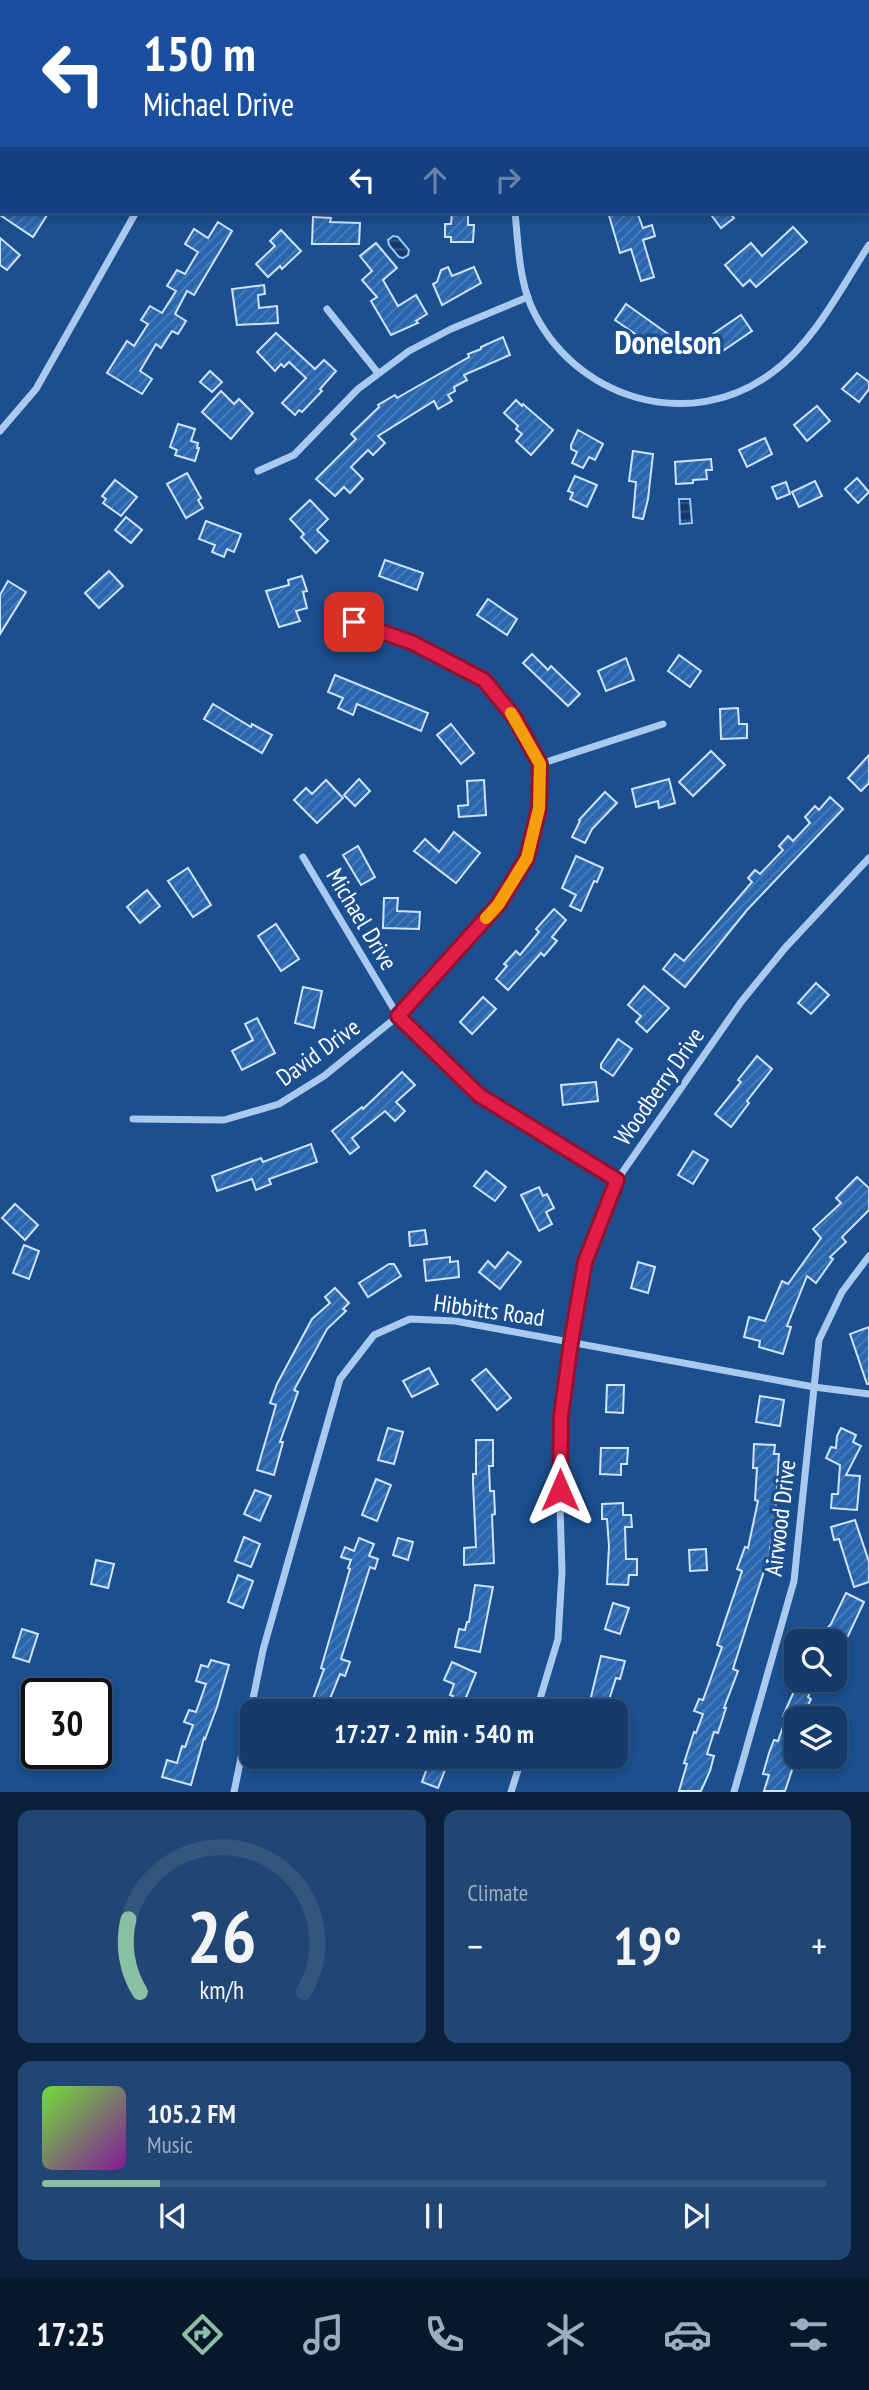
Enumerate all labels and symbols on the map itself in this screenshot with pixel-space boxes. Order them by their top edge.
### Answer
district label: Donelson [614,321,722,363]
pin [324,592,384,652]
street label: Michael Drive [320,862,404,976]
street label: David Drive [270,1011,366,1093]
street label: Woodberry Drive [607,1021,711,1151]
street label: Hibbitts Road [432,1287,546,1333]
position arrow [523,1453,597,1527]
street label: Airwood Drive [757,1458,803,1578]
speed limit sign: 30 [21,1678,112,1769]

